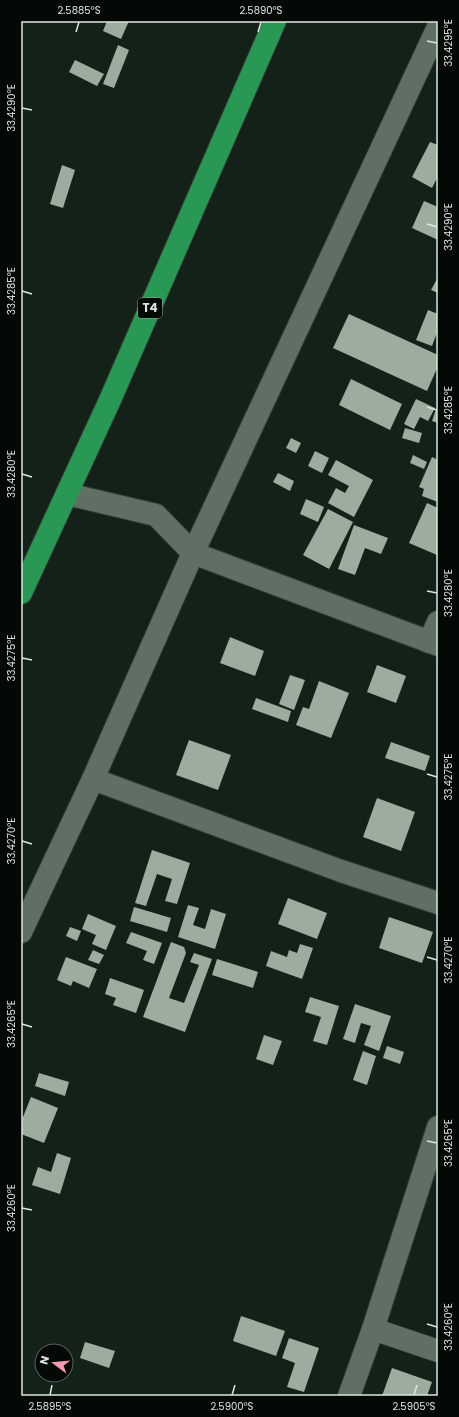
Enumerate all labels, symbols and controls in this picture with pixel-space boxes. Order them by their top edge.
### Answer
text: 2.5885°S [58,3,101,18]
text: 2.5890°S [240,3,283,18]
text: 33.4295°E [441,19,456,67]
text: 33.4290°E [4,84,19,132]
text: 33.4290°E [441,203,456,251]
text: 33.4285°E [4,267,19,315]
road number: T4 [138,298,162,318]
text: 33.4285°E [441,386,456,434]
text: 33.4280°E [4,450,19,498]
text: 33.4280°E [441,569,456,617]
text: 33.4275°E [4,635,19,681]
text: 33.4275°E [441,754,456,800]
text: 33.4270°E [4,818,19,864]
text: 33.4270°E [441,937,456,983]
text: 33.4265°E [4,1000,19,1048]
text: 33.4265°E [441,1119,456,1167]
text: 33.4260°E [4,1184,19,1232]
text: 33.4260°E [441,1303,456,1351]
north arrow [34,1343,74,1383]
text: N [36,1354,53,1366]
text: 2.5895°S [29,1399,72,1414]
text: 2.5900°S [211,1399,254,1414]
text: 2.5905°S [393,1399,436,1414]

